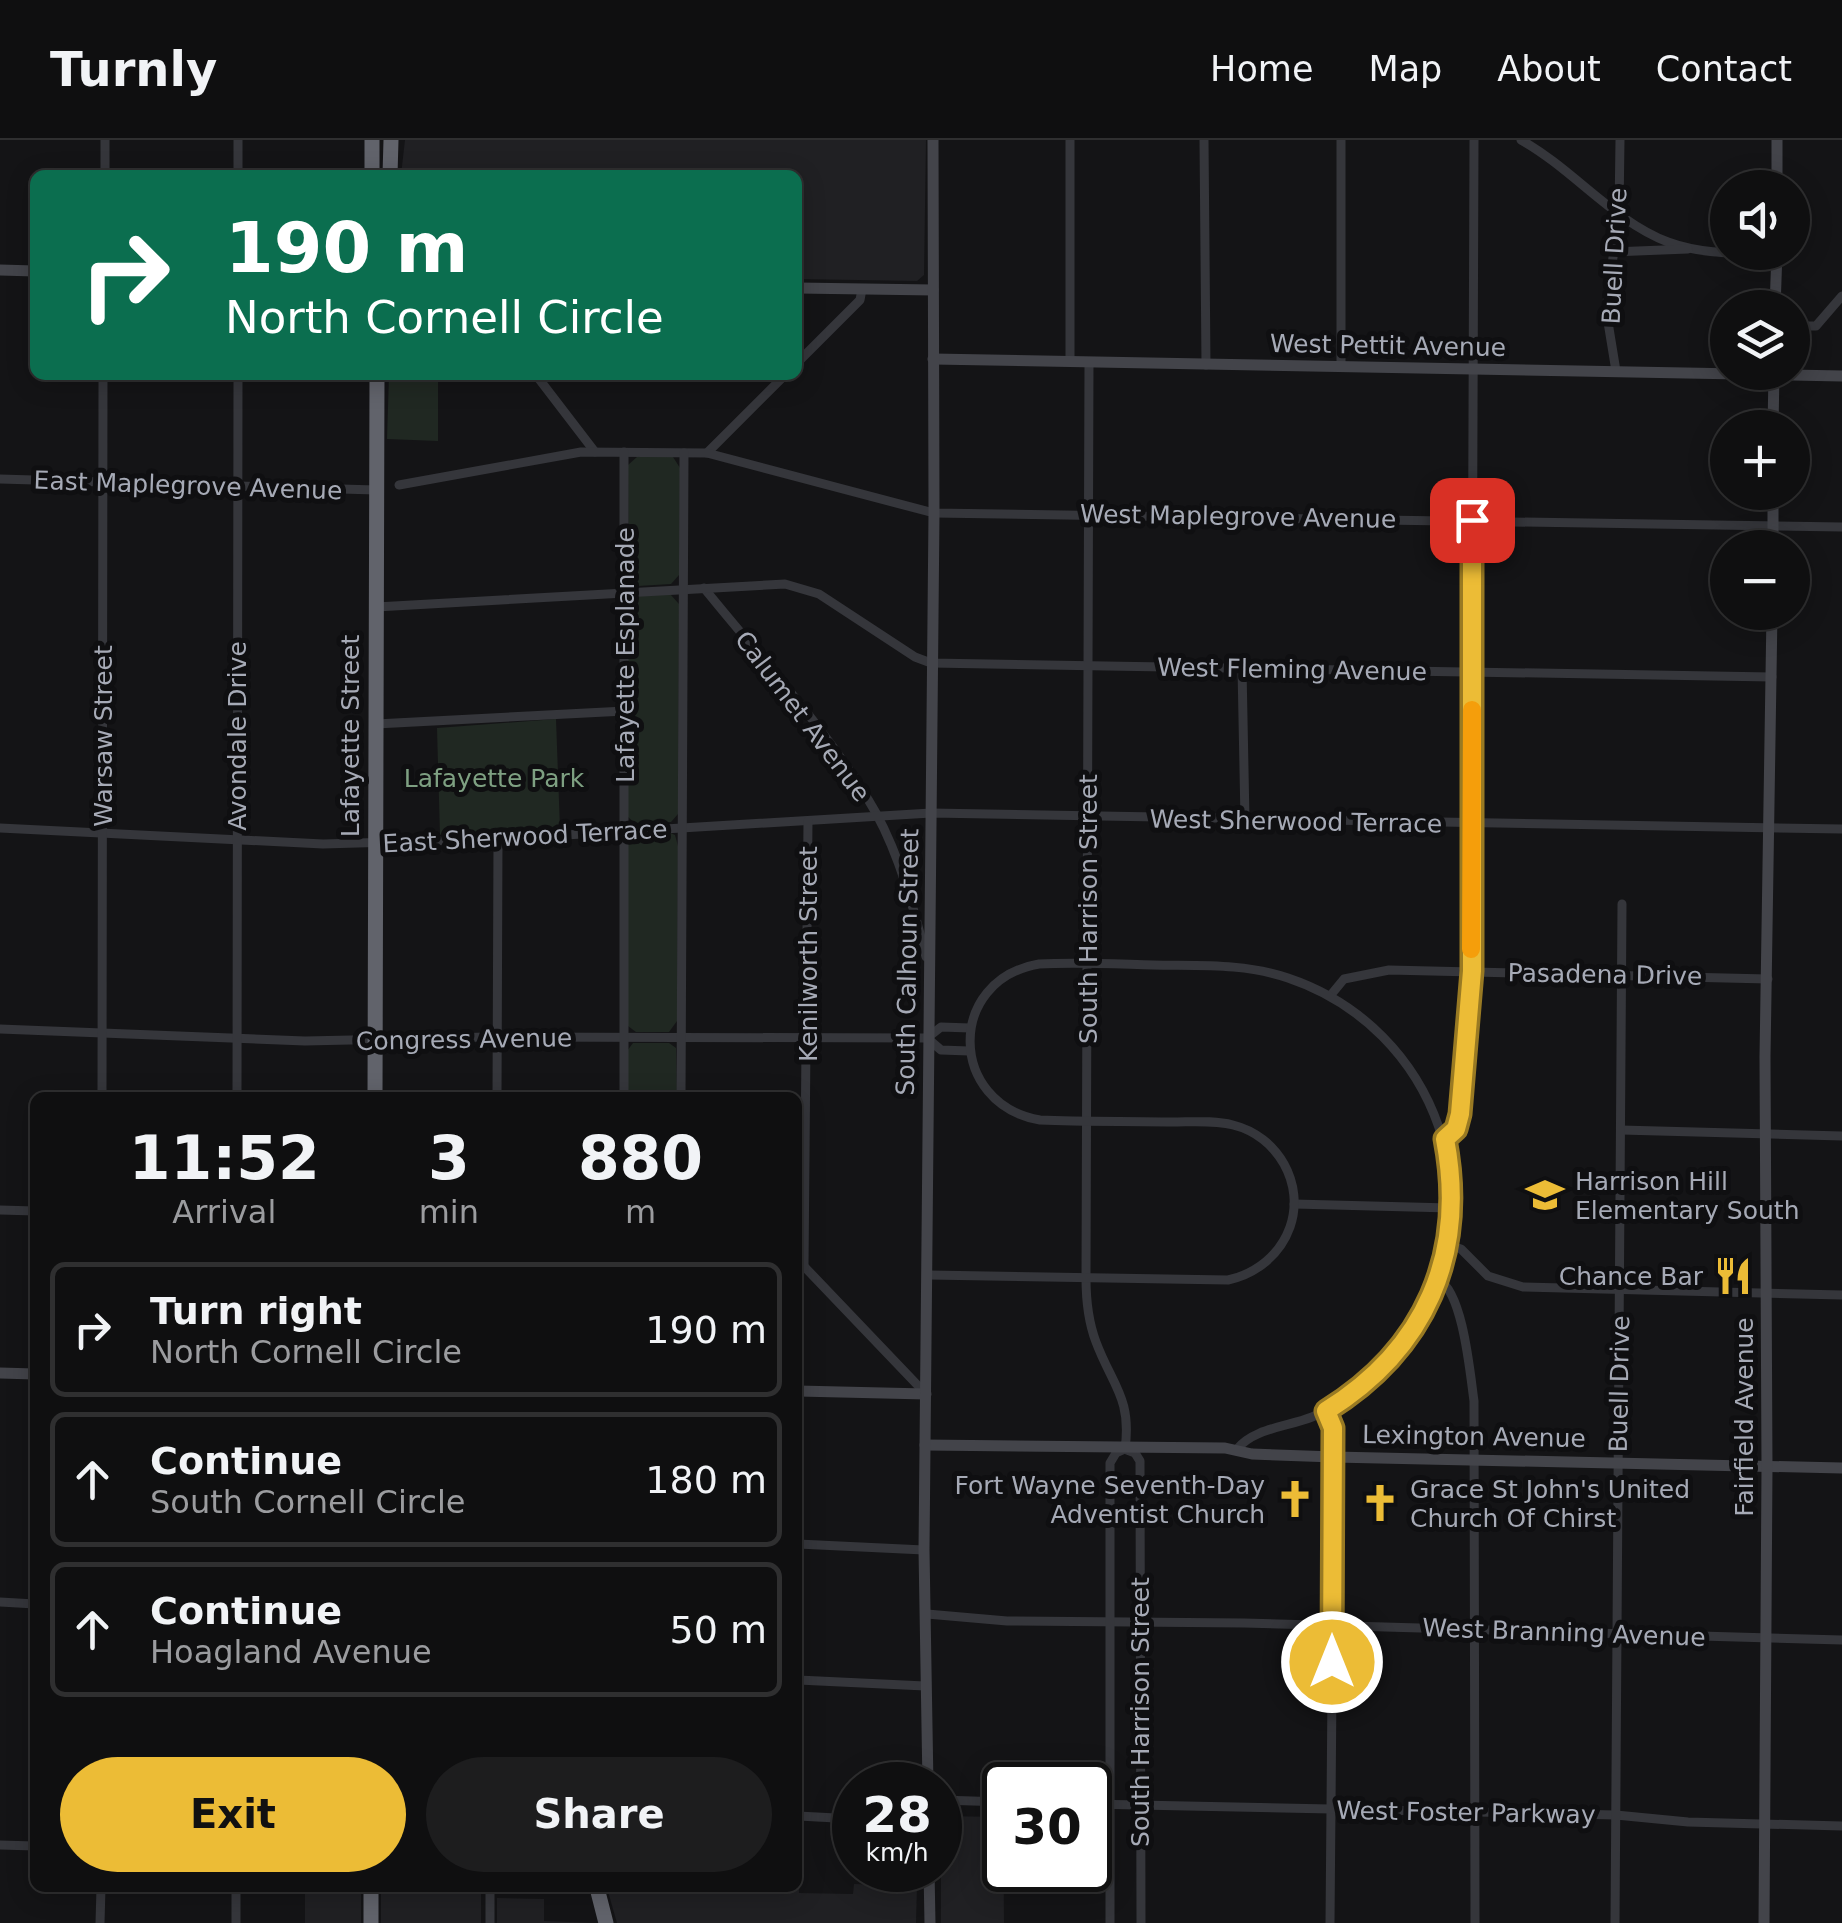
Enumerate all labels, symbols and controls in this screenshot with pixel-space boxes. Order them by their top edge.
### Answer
text: Turnly [50,41,217,97]
text: Home [1210,49,1313,89]
text: Map [1368,49,1442,89]
text: About [1497,49,1601,89]
text: Contact [1656,49,1792,89]
map controls [1710,170,1810,630]
button: sound [1710,170,1810,270]
street label: Buell Drive [1596,187,1633,325]
text: 190 m [225,207,468,289]
icon: right [60,210,190,340]
button: layers [1710,290,1810,390]
text: North Cornell Circle [225,291,664,344]
street label: West Pettit Avenue [1270,329,1506,362]
button: + [1710,410,1810,510]
street label: East Maplegrove Avenue [33,466,343,505]
pin [1430,478,1515,563]
icon: arrive [1445,493,1500,548]
street label: West Maplegrove Avenue [1080,499,1396,534]
street label: Lafayette Esplanade [611,527,640,783]
button: − [1710,530,1810,630]
street label: Calumet Avenue [729,625,876,807]
street label: Lafayette Street [336,635,365,837]
street label: Avondale Drive [223,641,252,831]
street label: Warsaw Street [89,645,118,827]
street label: West Fleming Avenue [1157,653,1427,686]
park label: Lafayette Park [404,764,585,793]
street label: South Harrison Street [1074,774,1103,1044]
street label: West Sherwood Terrace [1149,804,1443,839]
street label: East Sherwood Terrace [382,815,668,858]
street label: South Calhoun Street [891,828,924,1096]
street label: Kenilworth Street [794,846,823,1062]
street label: Pasadena Drive [1507,958,1703,991]
street label: Congress Avenue [356,1023,572,1056]
text: 11:52 [129,1123,320,1193]
text: 3 [428,1123,470,1193]
text: 880 [578,1123,703,1193]
place label: Harrison Hill Elementary South [1575,1167,1800,1225]
school or university icon: Harrison Hill Elementary South [1524,1174,1566,1216]
text: Arrival [172,1193,276,1231]
text: min [419,1193,479,1231]
text: m [625,1193,656,1231]
restaurant icon: Chance Bar [1712,1255,1754,1297]
place label: Chance Bar [1559,1262,1704,1291]
text: Turn right [150,1289,362,1333]
icon: right [65,1302,120,1357]
text: 190 m [645,1308,767,1352]
street label: Buell Drive [1604,1315,1635,1453]
street label: Fairfield Avenue [1730,1317,1759,1517]
text: North Cornell Circle [150,1333,462,1371]
street label: Lexington Avenue [1362,1420,1586,1453]
text: Continue [150,1439,342,1483]
icon: ahead [65,1452,120,1507]
text: 180 m [645,1458,767,1502]
place label: Fort Wayne Seventh-Day Adventist Church [954,1471,1265,1529]
place label: Grace St John's United Church Of Chirst [1410,1475,1690,1533]
church icon: Fort Wayne Seventh-Day Adventist Church [1274,1478,1316,1520]
church icon: Grace St John's United Church Of Chirst [1359,1482,1401,1524]
text: South Cornell Circle [150,1483,465,1521]
street label: South Harrison Street [1126,1577,1155,1847]
text: Continue [150,1589,342,1633]
icon: ahead [65,1602,120,1657]
text: 50 m [670,1608,767,1652]
position arrow [1280,1610,1384,1714]
street label: West Branning Avenue [1422,1613,1706,1652]
text: Hoagland Avenue [150,1633,432,1671]
button: Exit [60,1757,406,1872]
button: Share [426,1757,772,1872]
speed limit sign: 30 [982,1762,1112,1892]
text: 28 [862,1786,932,1844]
street label: West Foster Parkway [1336,1796,1596,1829]
text: km/h [865,1838,929,1867]

